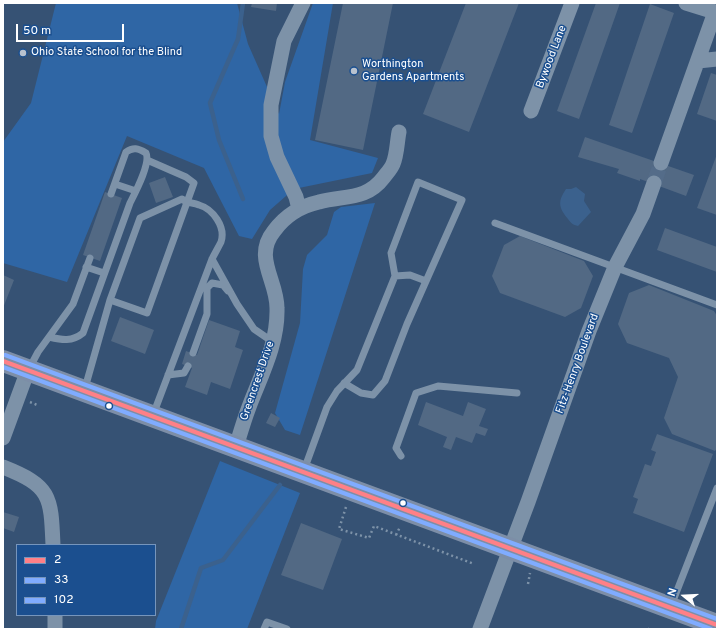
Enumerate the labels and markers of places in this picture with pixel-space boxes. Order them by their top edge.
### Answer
place label: Ohio State School for the Blind [31,46,182,60]
marker: Ohio State School for the Blind [18,48,28,58]
place label: Worthington Gardens Apartments [362,58,464,84]
marker: Worthington Gardens Apartments [349,66,359,76]
unlabelled marker [104,401,114,411]
unlabelled marker [398,498,408,508]

